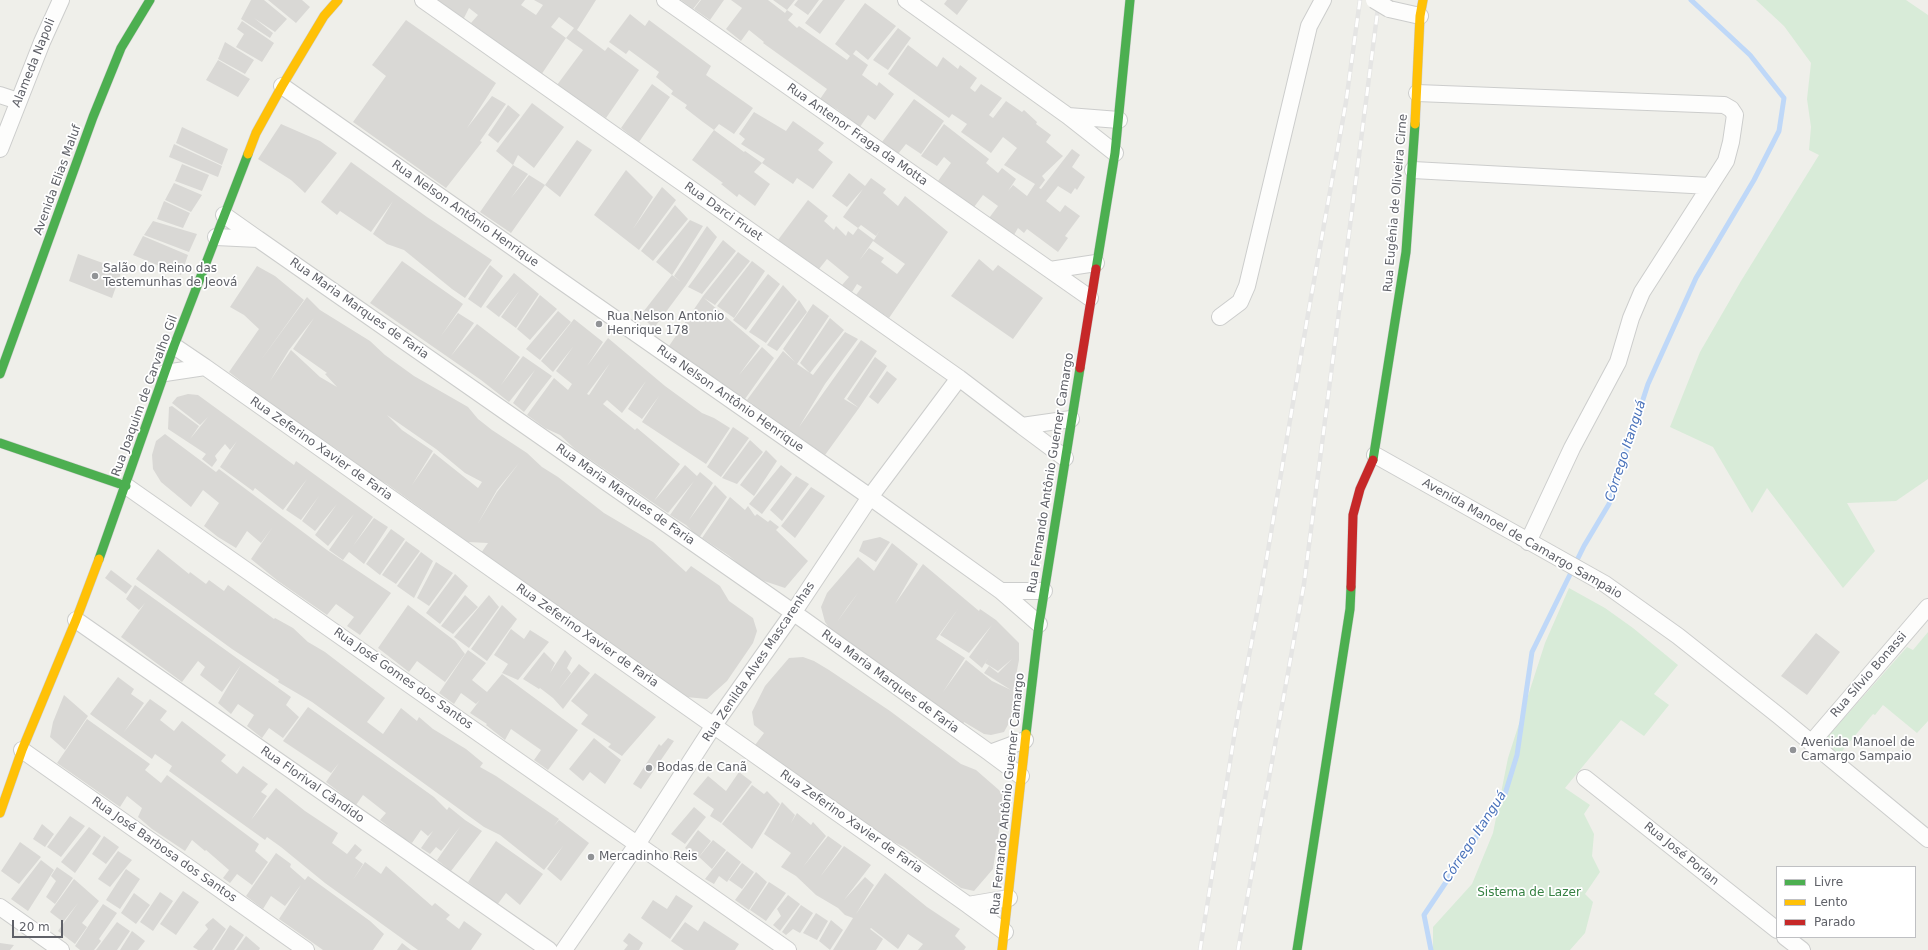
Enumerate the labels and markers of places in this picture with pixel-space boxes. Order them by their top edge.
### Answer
place label: Salão do Reino das Testemunhas de Jeová [103,262,237,290]
marker: Salão do Reino das Testemunhas de Jeová [90,271,100,281]
place label: Rua Nelson Antonio Henrique 178 [607,310,724,338]
marker: Rua Nelson Antonio Henrique 178 [594,319,604,329]
place label: Avenida Manoel de Camargo Sampaio [1801,736,1915,764]
marker: Avenida Manoel de Camargo Sampaio [1788,745,1798,755]
place label: Bodas de Canã [657,761,747,775]
marker: Bodas de Canã [644,763,654,773]
place label: Mercadinho Reis [599,850,697,864]
marker: Mercadinho Reis [586,852,596,862]

